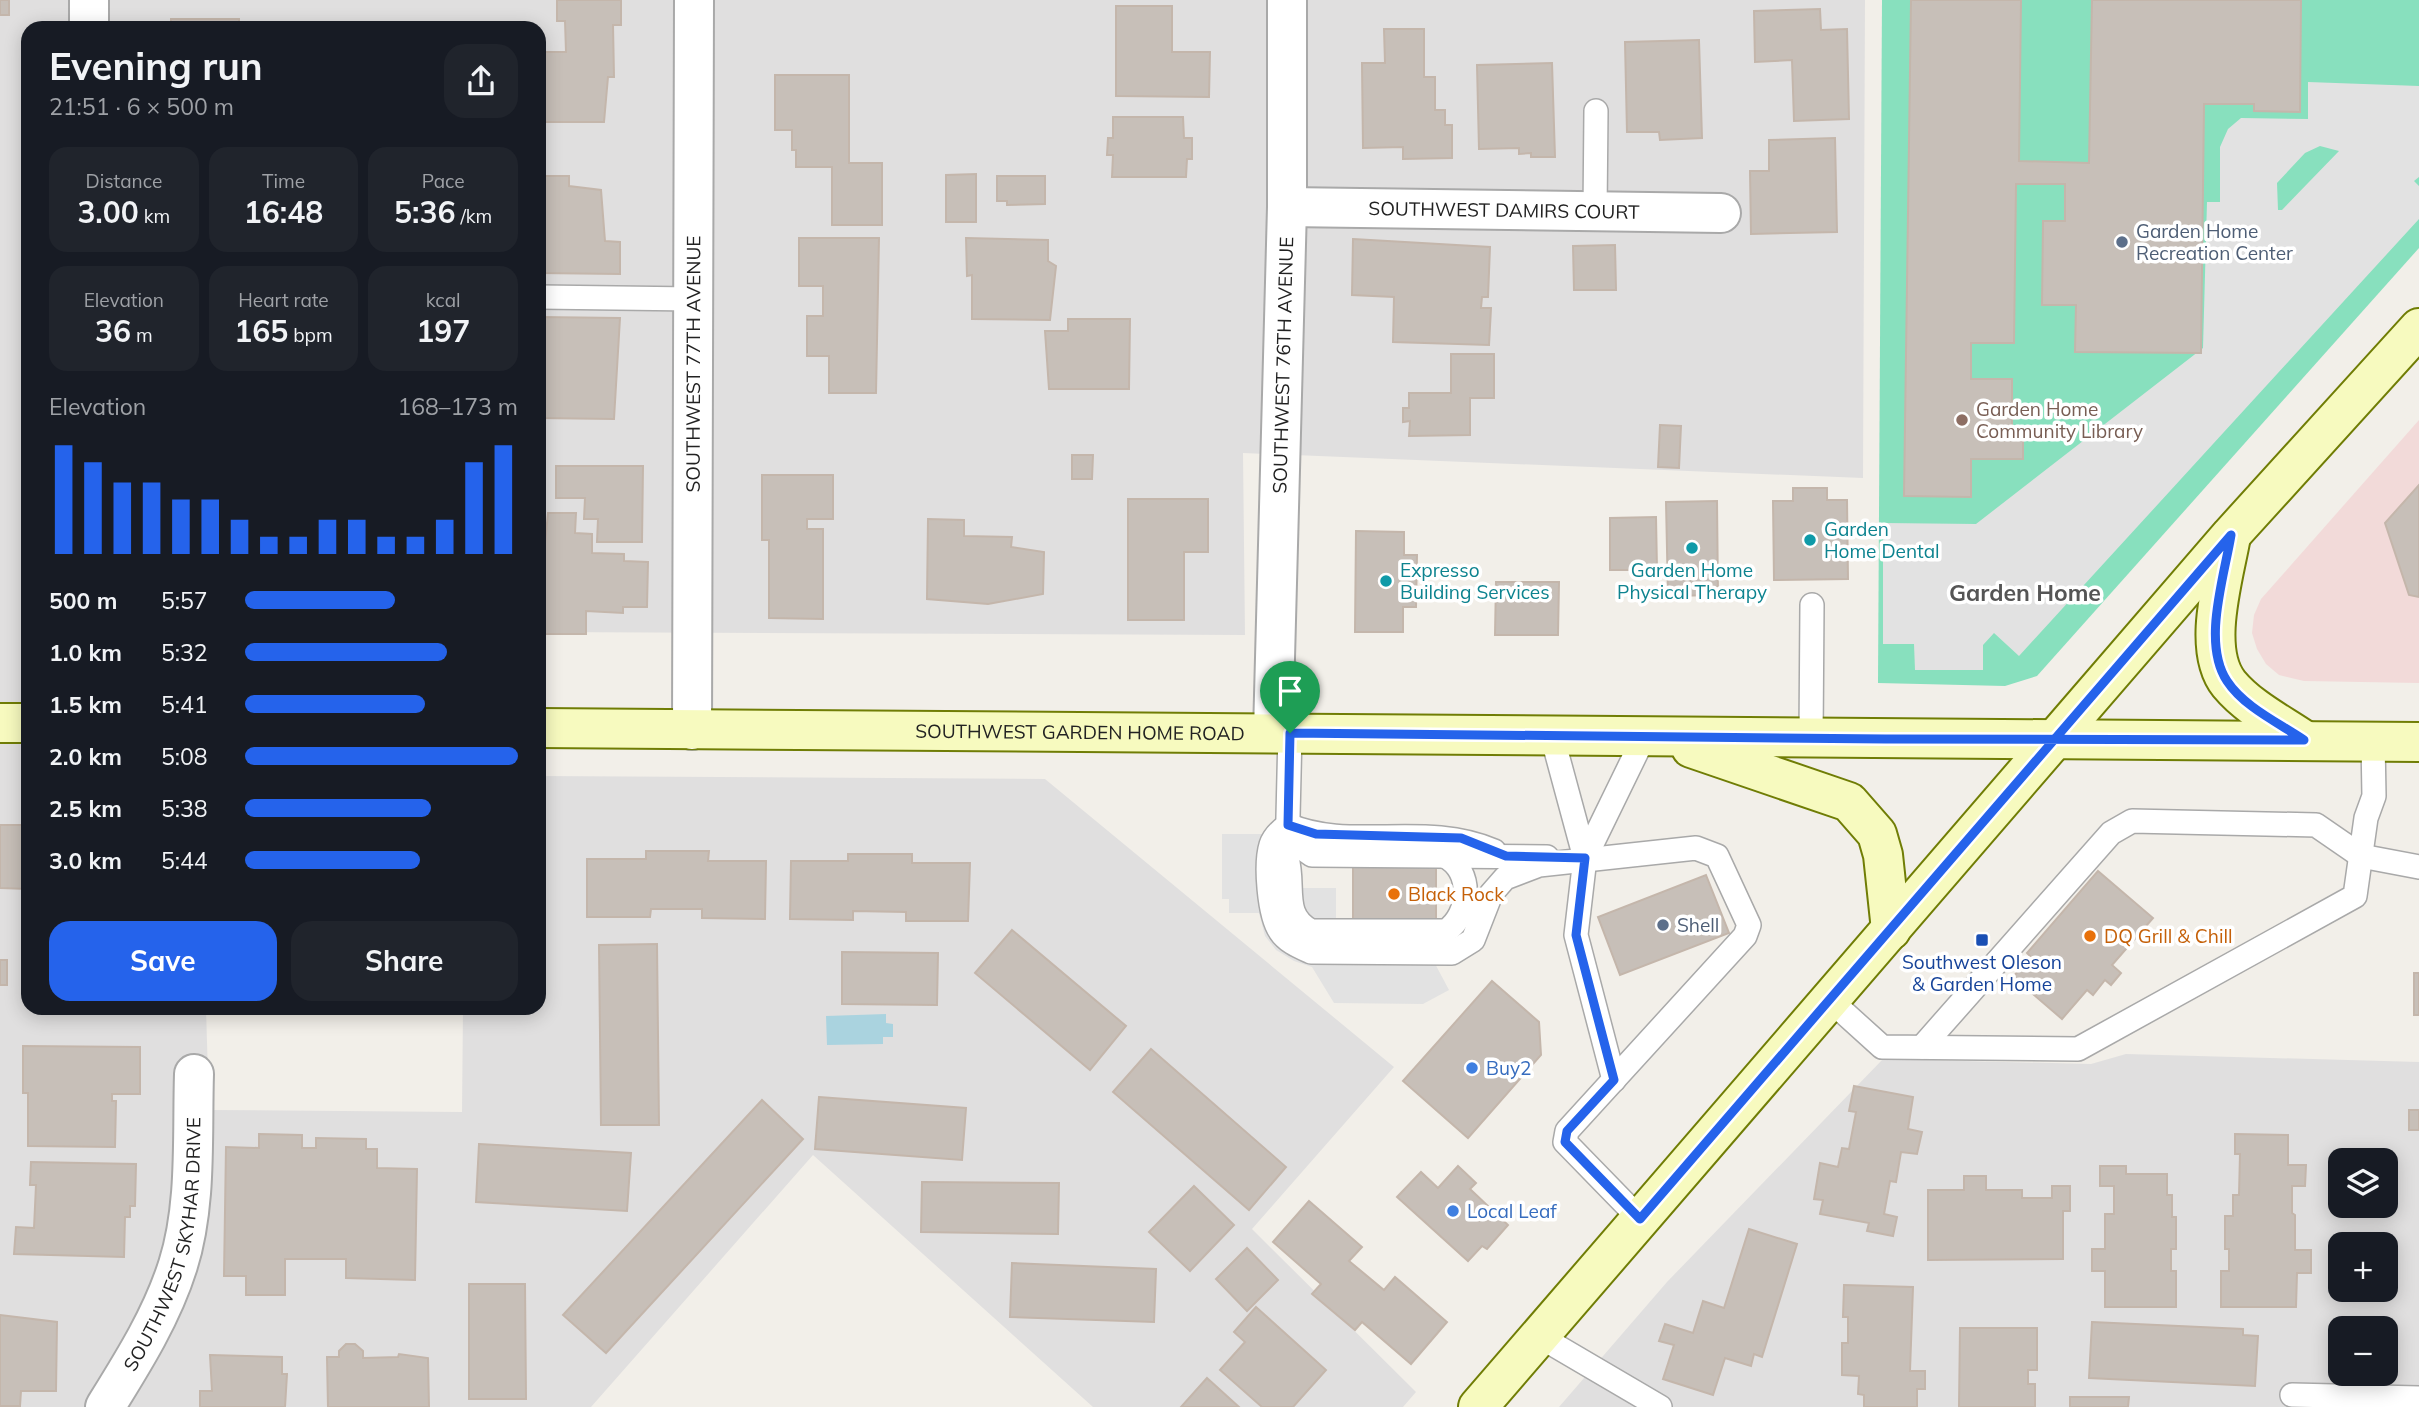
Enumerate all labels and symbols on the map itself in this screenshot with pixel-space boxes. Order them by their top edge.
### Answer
street label: SOUTHWEST DAMIRS COURT [1368,196,1640,224]
place label: Garden Home Recreation Center [2136,219,2293,265]
marker: Garden Home Recreation Center [2114,234,2130,250]
street label: SOUTHWEST 77TH AVENUE [681,235,705,493]
street label: SOUTHWEST 76TH AVENUE [1267,236,1298,494]
place label: Garden Home Community Library [1976,397,2143,443]
marker: Garden Home Community Library [1954,412,1970,428]
place label: Garden Home Dental [1824,517,1940,563]
marker: Garden Home Dental [1802,532,1818,548]
marker: Garden Home Physical Therapy [1684,540,1700,556]
place label: Expresso Building Services [1400,558,1550,604]
place label: Garden Home Physical Therapy [1617,558,1767,604]
marker: Expresso Building Services [1378,573,1394,589]
district label: Garden Home [1949,578,2101,607]
pin [1260,661,1320,733]
street label: SOUTHWEST GARDEN HOME ROAD [915,719,1245,745]
place label: Black Rock [1408,882,1504,906]
marker: Black Rock [1386,886,1402,902]
place label: Shell [1677,913,1719,937]
marker: Shell [1655,917,1671,933]
place label: DQ Grill & Chill [2104,924,2233,948]
marker: DQ Grill & Chill [2082,928,2098,944]
marker: Southwest Oleson & Garden Home [1974,932,1990,948]
place label: Southwest Oleson & Garden Home [1902,950,2062,996]
place label: Buy2 [1486,1056,1531,1080]
marker: Buy2 [1464,1060,1480,1076]
street label: SOUTHWEST SKYHAR DRIVE [118,1117,205,1375]
place label: Local Leaf [1467,1199,1557,1223]
marker: Local Leaf [1445,1203,1461,1219]

